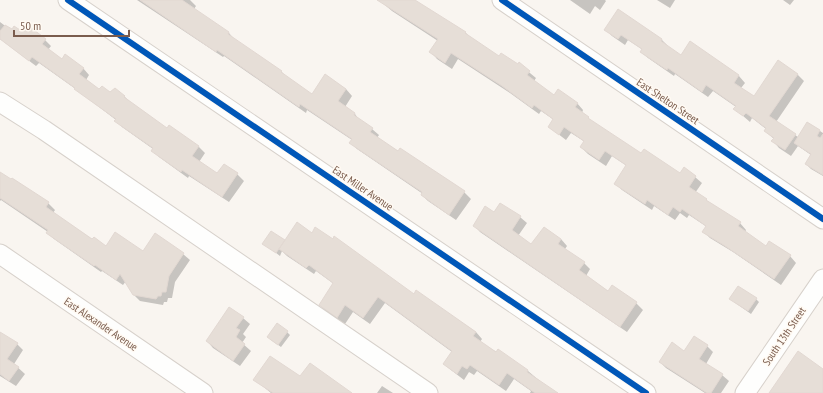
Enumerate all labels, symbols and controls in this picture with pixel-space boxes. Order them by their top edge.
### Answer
scale bar [14,12,129,38]
text: 50 m [20,18,41,33]
street label: East Shelton Street [634,75,702,127]
street label: East Miller Avenue [330,163,396,214]
street label: East Alexander Avenue [61,294,141,354]
street label: South 13th Street [759,304,809,368]

